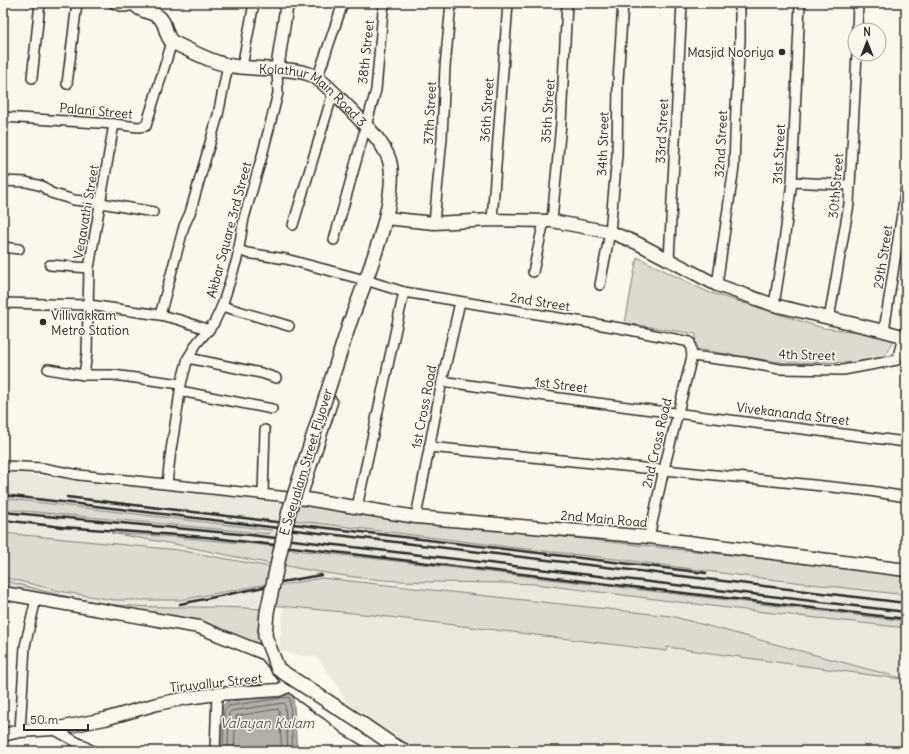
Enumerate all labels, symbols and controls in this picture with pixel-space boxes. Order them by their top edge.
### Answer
street label: 38th Street [354,18,378,85]
north arrow [847,22,887,62]
text: N [863,25,871,39]
place label: Masjid Nooriya [687,44,774,61]
marker: Masjid Nooriya [777,47,787,57]
street label: Kolathur Main Road 3 [259,60,371,130]
street label: 36th Street [476,77,498,143]
street label: 35th Street [537,78,559,144]
street label: 37th Street [420,80,440,145]
street label: 33rd Street [652,97,672,164]
street label: Palani Street [59,99,134,123]
street label: 32nd Street [711,109,731,178]
street label: 34th Street [593,111,613,177]
street label: 31st Street [769,123,789,185]
street label: 30th Street [825,152,847,219]
street label: Akbar Square 3rd Street [203,159,256,300]
street label: Vegavathi Street [69,163,103,261]
street label: 29th Street [870,223,897,290]
street label: 2nd Street [509,289,572,315]
place label: Villivakkam Metro Station [51,307,130,339]
marker: Villivakkam Metro Station [38,317,48,327]
street label: 4th Street [778,346,836,365]
street label: 1st Cross Road [408,363,441,450]
street label: 1st Street [534,373,589,397]
street label: E Seeyalam Street Flyover [276,386,337,538]
street label: 2nd Cross Road [638,396,676,490]
street label: Vivekananda Street [736,399,851,429]
street label: 2nd Main Road [560,507,649,531]
street label: Tiruvallur Street [169,670,264,696]
scale bar [24,706,88,732]
text: 50 m [30,712,59,727]
water label: Valayan Kulam [220,714,315,732]

